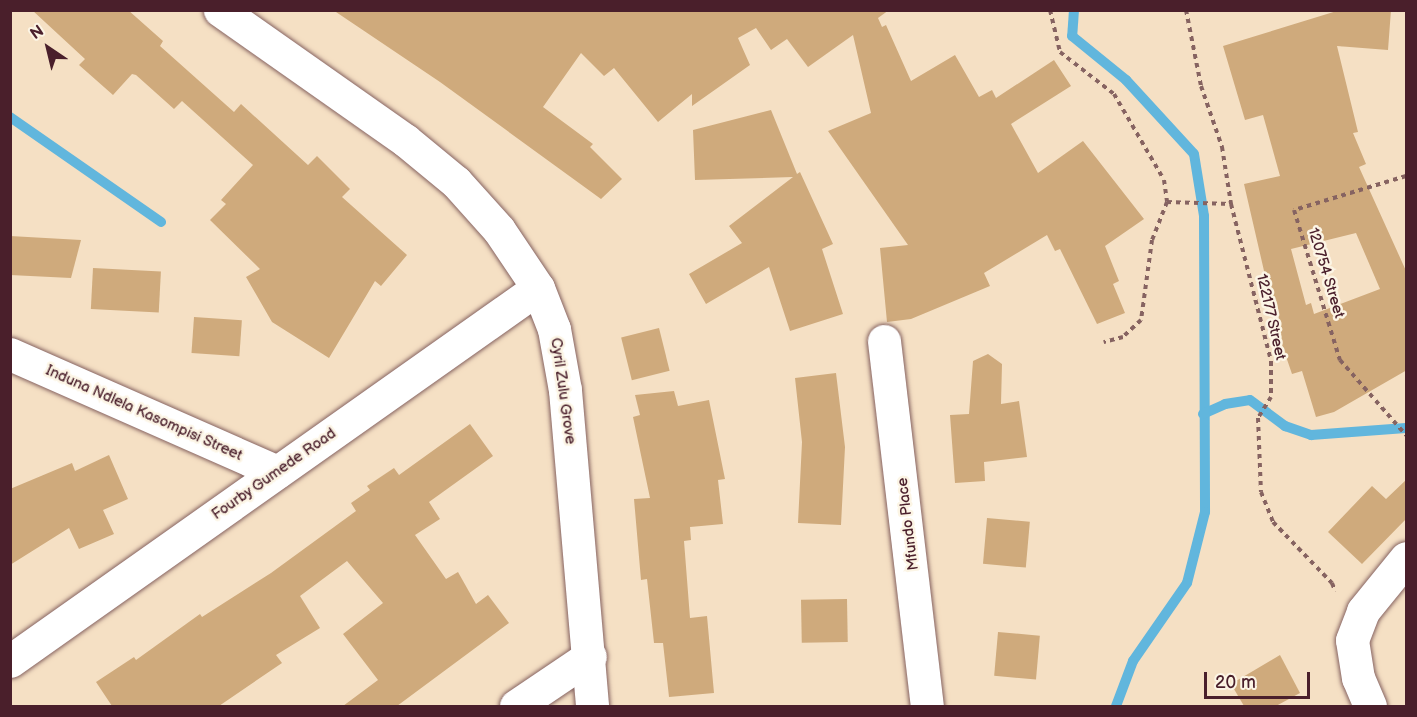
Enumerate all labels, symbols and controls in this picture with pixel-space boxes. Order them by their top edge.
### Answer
north arrow [18,18,78,78]
text: N [27,22,48,44]
street label: 120754 Street [1304,226,1348,320]
street label: 122177 Street [1252,272,1290,362]
street label: Cyril Zulu Grove [547,337,579,445]
street label: Induna Ndlela Kasompisi Street [43,361,245,465]
street label: Fourby Gumede Road [208,424,340,524]
street label: Mfundo Place [893,477,923,571]
scale bar [1207,660,1314,698]
text: 20 m [1215,672,1256,693]

